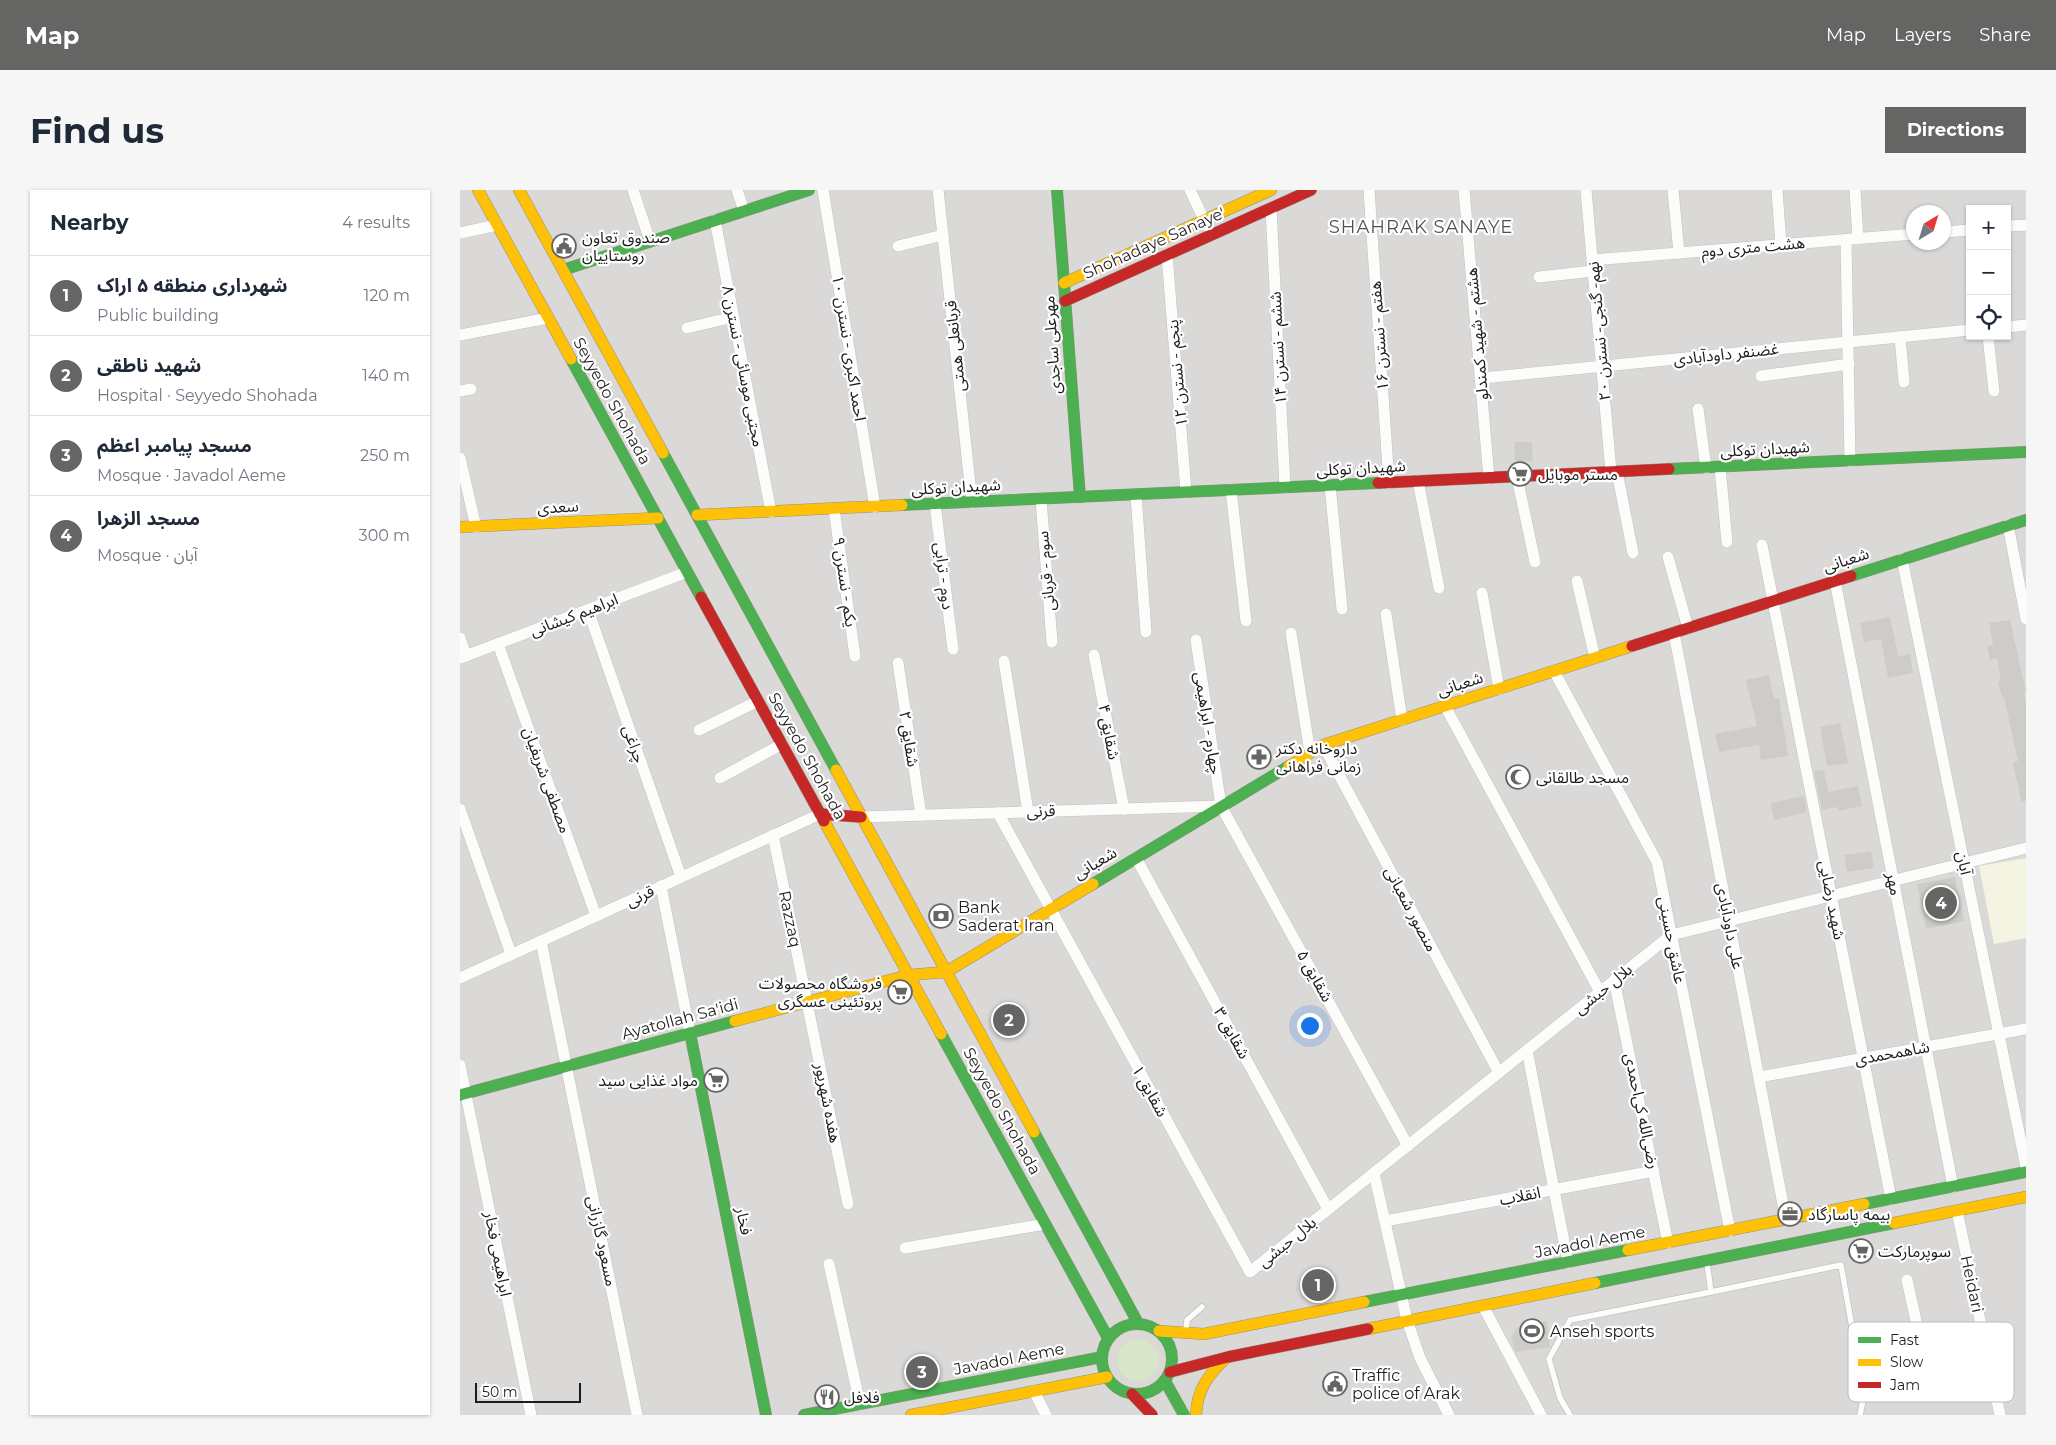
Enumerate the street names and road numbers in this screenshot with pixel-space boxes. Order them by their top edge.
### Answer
street label: Shohadaye Sanaye' [1080,203,1228,283]
street label: هشت متری دوم [1700,233,1806,264]
street label: نهم- گنجی- نسترن ۲۰ [1583,260,1618,401]
street label: هشتم - شهید کمندلو [1462,267,1495,401]
street label: احمد اکبری - نسترن ۱۰ [828,274,870,422]
street label: هفتم - نسترن ۱۶ [1366,280,1395,392]
street label: مجتبی موسائی - نسترن ۸ [718,284,768,448]
street label: ششم - نسترن ۱۴ [1266,291,1293,405]
street label: مهرعلی ساجدی [1039,295,1065,395]
street label: قربانعلی همتی [941,299,969,393]
street label: پنجم - نسترن ۱۲ [1163,318,1194,427]
street label: Seyyedo Shohada [569,334,655,468]
street label: غضنفر داودآبادی [1672,339,1780,369]
street label: شهیدان توکلی [1720,437,1810,461]
street label: شهیدان توکلی [1316,456,1406,480]
street label: شهیدان توکلی [911,475,1001,499]
street label: سعدی [537,496,579,518]
street label: سوم - قربانی [1033,530,1062,612]
street label: یکم - نسترن ۹ [826,536,861,629]
street label: دوم - ترابی [927,541,958,611]
street label: شعبانی [1821,544,1871,576]
street label: ابراهیم کیشانی [527,589,622,643]
street label: شعبانی [1435,668,1485,700]
street label: چهارم - ابراهیمی [1188,670,1225,776]
street label: Seyyedo Shohada [764,689,850,823]
street label: شقایق ۴ [1093,703,1124,762]
street label: شقایق ۲ [894,710,923,768]
street label: چراغی [618,722,649,766]
street label: مصطفی شریفیان [519,724,575,836]
street label: قرنی [1026,801,1056,821]
street label: شعبانی [1070,843,1120,883]
street label: آبان [1952,849,1976,878]
street label: شهید رضایی [1815,859,1849,941]
street label: منصور شعبانی [1381,863,1441,955]
street label: مهر [1882,870,1906,897]
street label: قرنی [623,881,657,911]
street label: علی داودآبادی [1712,881,1748,971]
street label: Razzaq [775,889,805,949]
street label: عاشق حسینی [1653,895,1690,986]
street label: شقایق ۵ [1292,947,1337,1006]
street label: بلال حبشی [1570,960,1637,1019]
street label: Ayatollah Sa'idi [620,994,740,1044]
street label: شقایق ۳ [1209,1004,1254,1063]
street label: شاهمحمدی [1853,1037,1931,1069]
street label: Seyyedo Shohada [959,1044,1045,1178]
street label: رضی‌الله کی‌احمدی [1620,1051,1664,1171]
street label: هفده شهریور [811,1060,845,1145]
street label: شقایق ۱ [1127,1062,1172,1121]
street label: انقلاب [1498,1183,1542,1209]
street label: مسعود گازرانی [583,1194,621,1288]
street label: فخار [732,1205,756,1236]
street label: ابراهیمی فخار [480,1209,516,1298]
street label: بلال حبشی [1254,1213,1321,1272]
street label: Javadol Aeme [1532,1222,1647,1262]
street label: Heidari [1957,1254,1987,1314]
street label: Javadol Aeme [951,1339,1066,1379]

